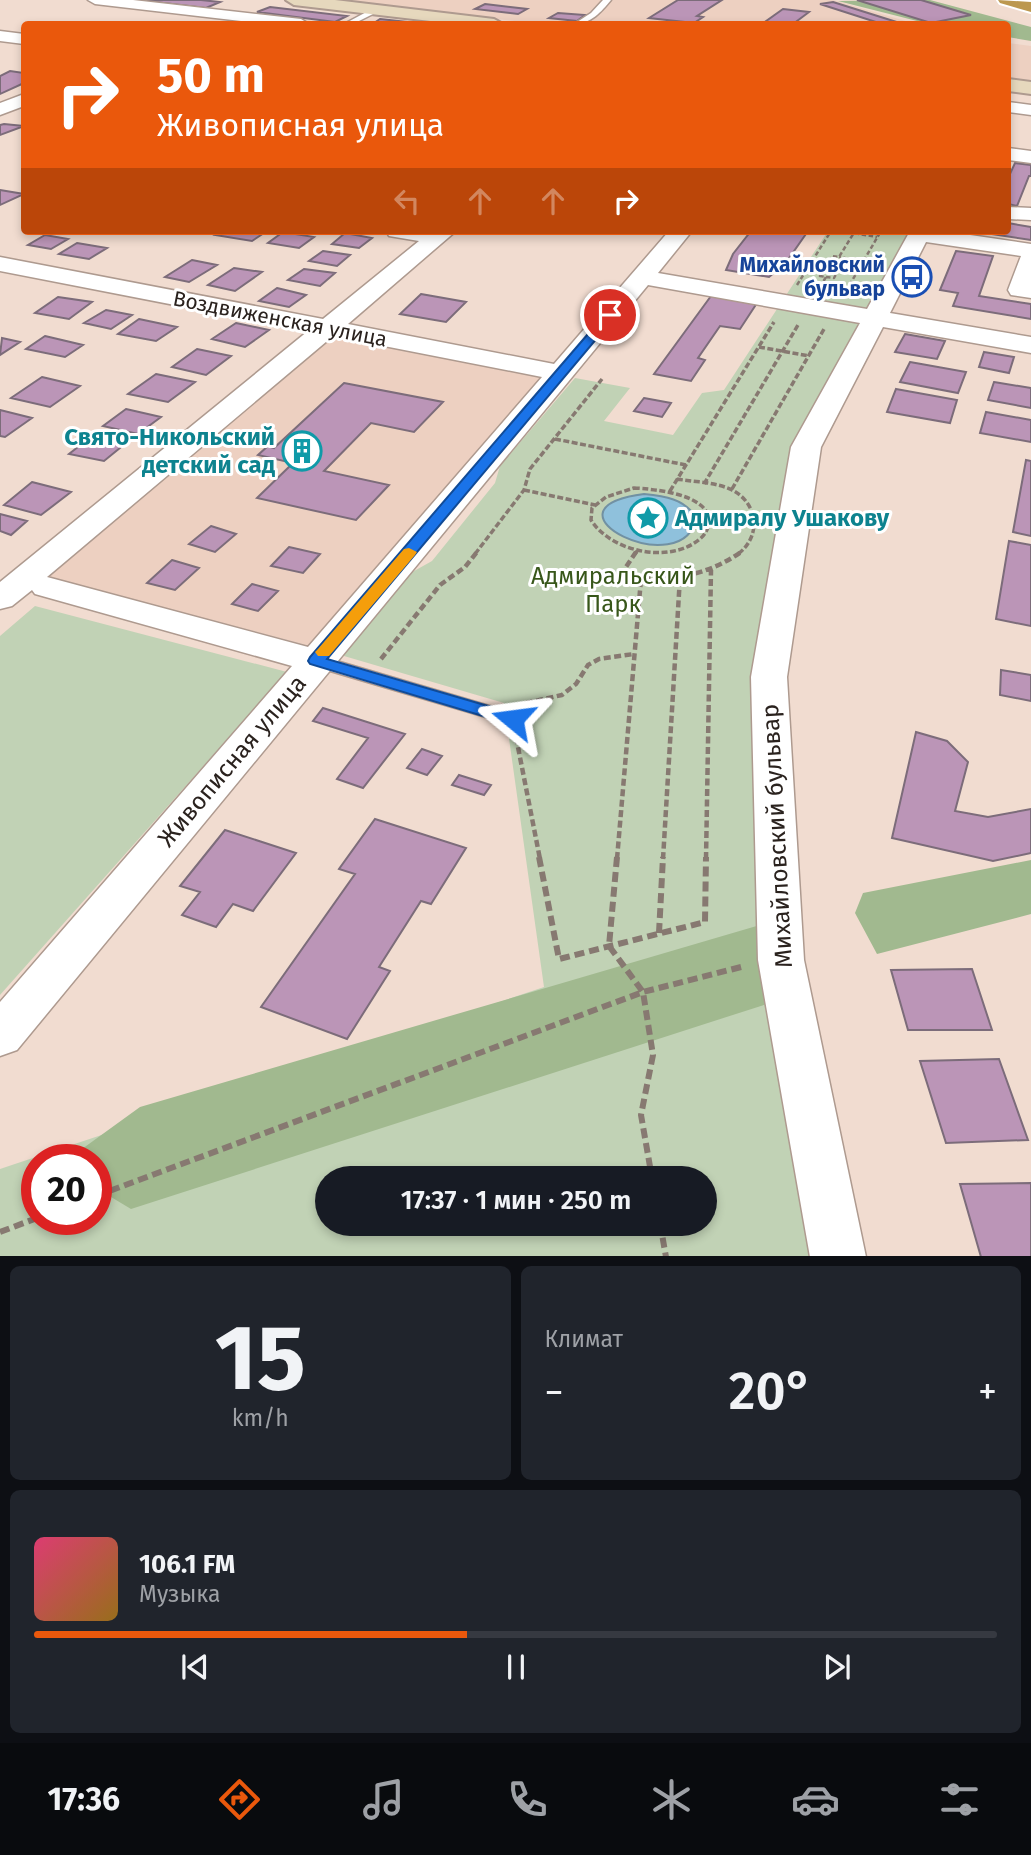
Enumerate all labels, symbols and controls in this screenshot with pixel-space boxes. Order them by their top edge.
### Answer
text: 50 m [157,46,265,105]
icon: right [42,49,133,140]
text: Живописная улица [157,106,444,144]
icon: left [388,182,426,220]
icon: ahead [461,182,499,220]
icon: ahead [534,182,572,220]
icon: right [607,182,645,220]
place label: Михайловский бульвар [740,252,885,302]
bus stop icon: Михайловский бульвар [891,256,933,298]
street label: Воздвиженская улица [171,285,389,353]
pin [580,285,640,345]
icon: arrive [591,296,629,334]
place label: Свято-Никольский детский сад [64,423,276,479]
building icon: Свято-Никольский детский сад [281,430,323,472]
place icon: Адмиралу Ушакову [627,497,669,539]
place label: Адмиралу Ушакову [674,504,890,532]
park label: Адмиральский Парк [531,562,695,618]
street label: Живописная улица [152,670,312,852]
position arrow [476,682,550,756]
street label: Михайловский бульвар [756,703,798,969]
speed limit sign: 20 [21,1144,112,1235]
text: 17:37 · 1 мин · 250 m [401,1185,631,1216]
text: 15 [215,1304,306,1413]
text: Климат [545,1325,623,1353]
text: 20° [729,1360,813,1423]
text: − [545,1369,564,1415]
text: + [978,1369,997,1415]
text: km/h [232,1404,289,1432]
text: 106.1 FM [139,1549,235,1580]
text: Музыка [139,1580,220,1608]
icon: previous [176,1648,214,1686]
icon: pause [497,1648,535,1686]
icon: next [818,1648,856,1686]
icon: directions [215,1775,264,1824]
icon: music [359,1775,408,1824]
icon: phone [503,1775,552,1824]
icon: climate [647,1775,696,1824]
icon: car [791,1775,840,1824]
icon: filters [935,1775,984,1824]
text: 17:36 [47,1780,120,1818]

